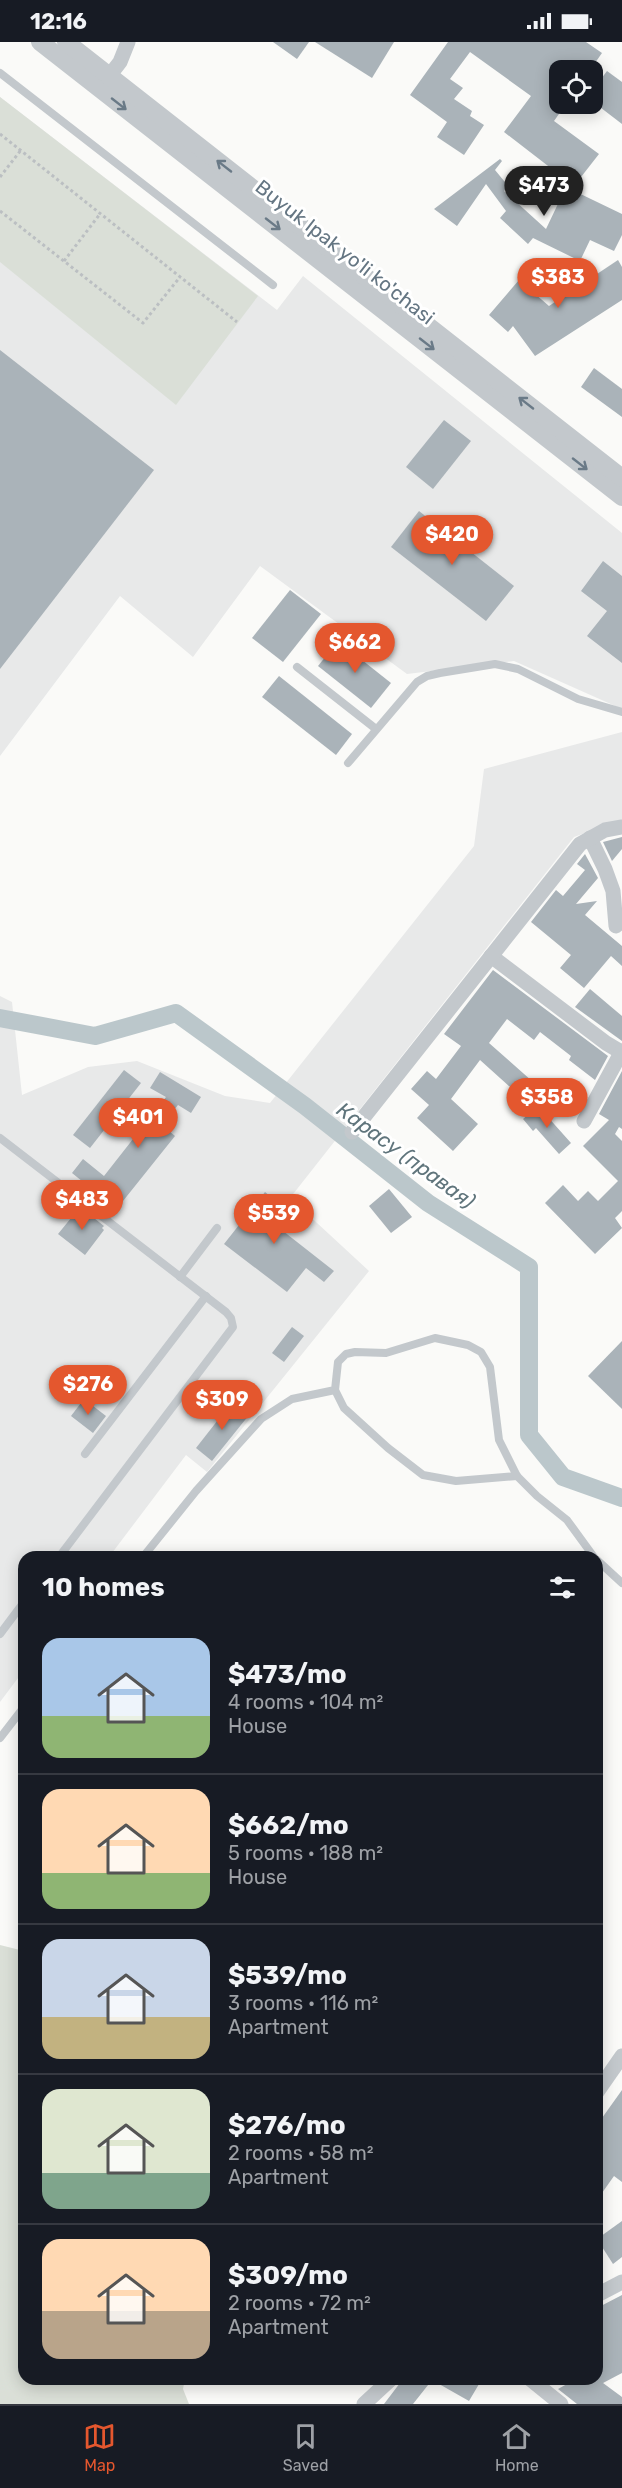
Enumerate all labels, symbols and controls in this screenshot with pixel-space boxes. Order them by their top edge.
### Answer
text: 12:16 [30,8,87,35]
map controls [549,60,603,114]
button: locate [549,60,603,114]
one-way arrow [111,98,127,111]
one-way arrow [216,159,232,172]
pin: $473 [508,166,580,217]
text: $473 [518,173,570,197]
street label: Buyuk Ipak yo'li ko'chasi [251,175,439,329]
one-way arrow [265,217,281,230]
pin: $383 [522,258,594,309]
text: $383 [531,265,585,289]
one-way arrow [418,338,434,351]
one-way arrow [519,396,535,409]
one-way arrow [572,458,588,471]
pin: $420 [416,515,488,566]
text: $420 [425,522,479,546]
pin: $662 [319,623,391,674]
text: $662 [329,630,381,654]
pin: $358 [511,1078,583,1129]
text: $358 [521,1085,574,1109]
water label: Карасу (правая) [332,1096,480,1214]
pin: $401 [102,1098,174,1149]
text: $401 [113,1105,163,1129]
pin: $483 [46,1180,118,1231]
text: $483 [55,1187,109,1211]
pin: $539 [238,1194,310,1245]
text: $539 [248,1201,300,1225]
pin: $276 [52,1365,124,1416]
text: $276 [63,1372,113,1396]
pin: $309 [186,1380,258,1431]
text: $309 [196,1387,248,1411]
icon: filters [546,1571,579,1604]
text: 10 homes [42,1572,165,1603]
text: $473/mo [228,1659,347,1690]
icon: home [90,1662,162,1734]
text: 4 rooms · 104 m² [228,1690,383,1714]
text: House [228,1714,287,1738]
text: $662/mo [228,1810,349,1841]
icon: home [90,1813,162,1885]
text: 5 rooms · 188 m² [228,1841,383,1865]
text: House [228,1865,287,1889]
text: $539/mo [228,1960,347,1991]
icon: home [90,1963,162,2035]
text: 3 rooms · 116 m² [228,1991,378,2015]
text: Apartment [228,2015,329,2039]
text: $276/mo [228,2110,346,2141]
icon: home [90,2113,162,2185]
text: 2 rooms · 58 m² [228,2141,374,2165]
text: Apartment [228,2165,329,2189]
text: $309/mo [228,2260,348,2291]
icon: home [90,2263,162,2335]
text: 2 rooms · 72 m² [228,2291,371,2315]
text: Apartment [228,2315,329,2339]
tab: Map [83,2420,116,2475]
tab: Saved [283,2420,328,2475]
tab: Home [495,2420,539,2475]

